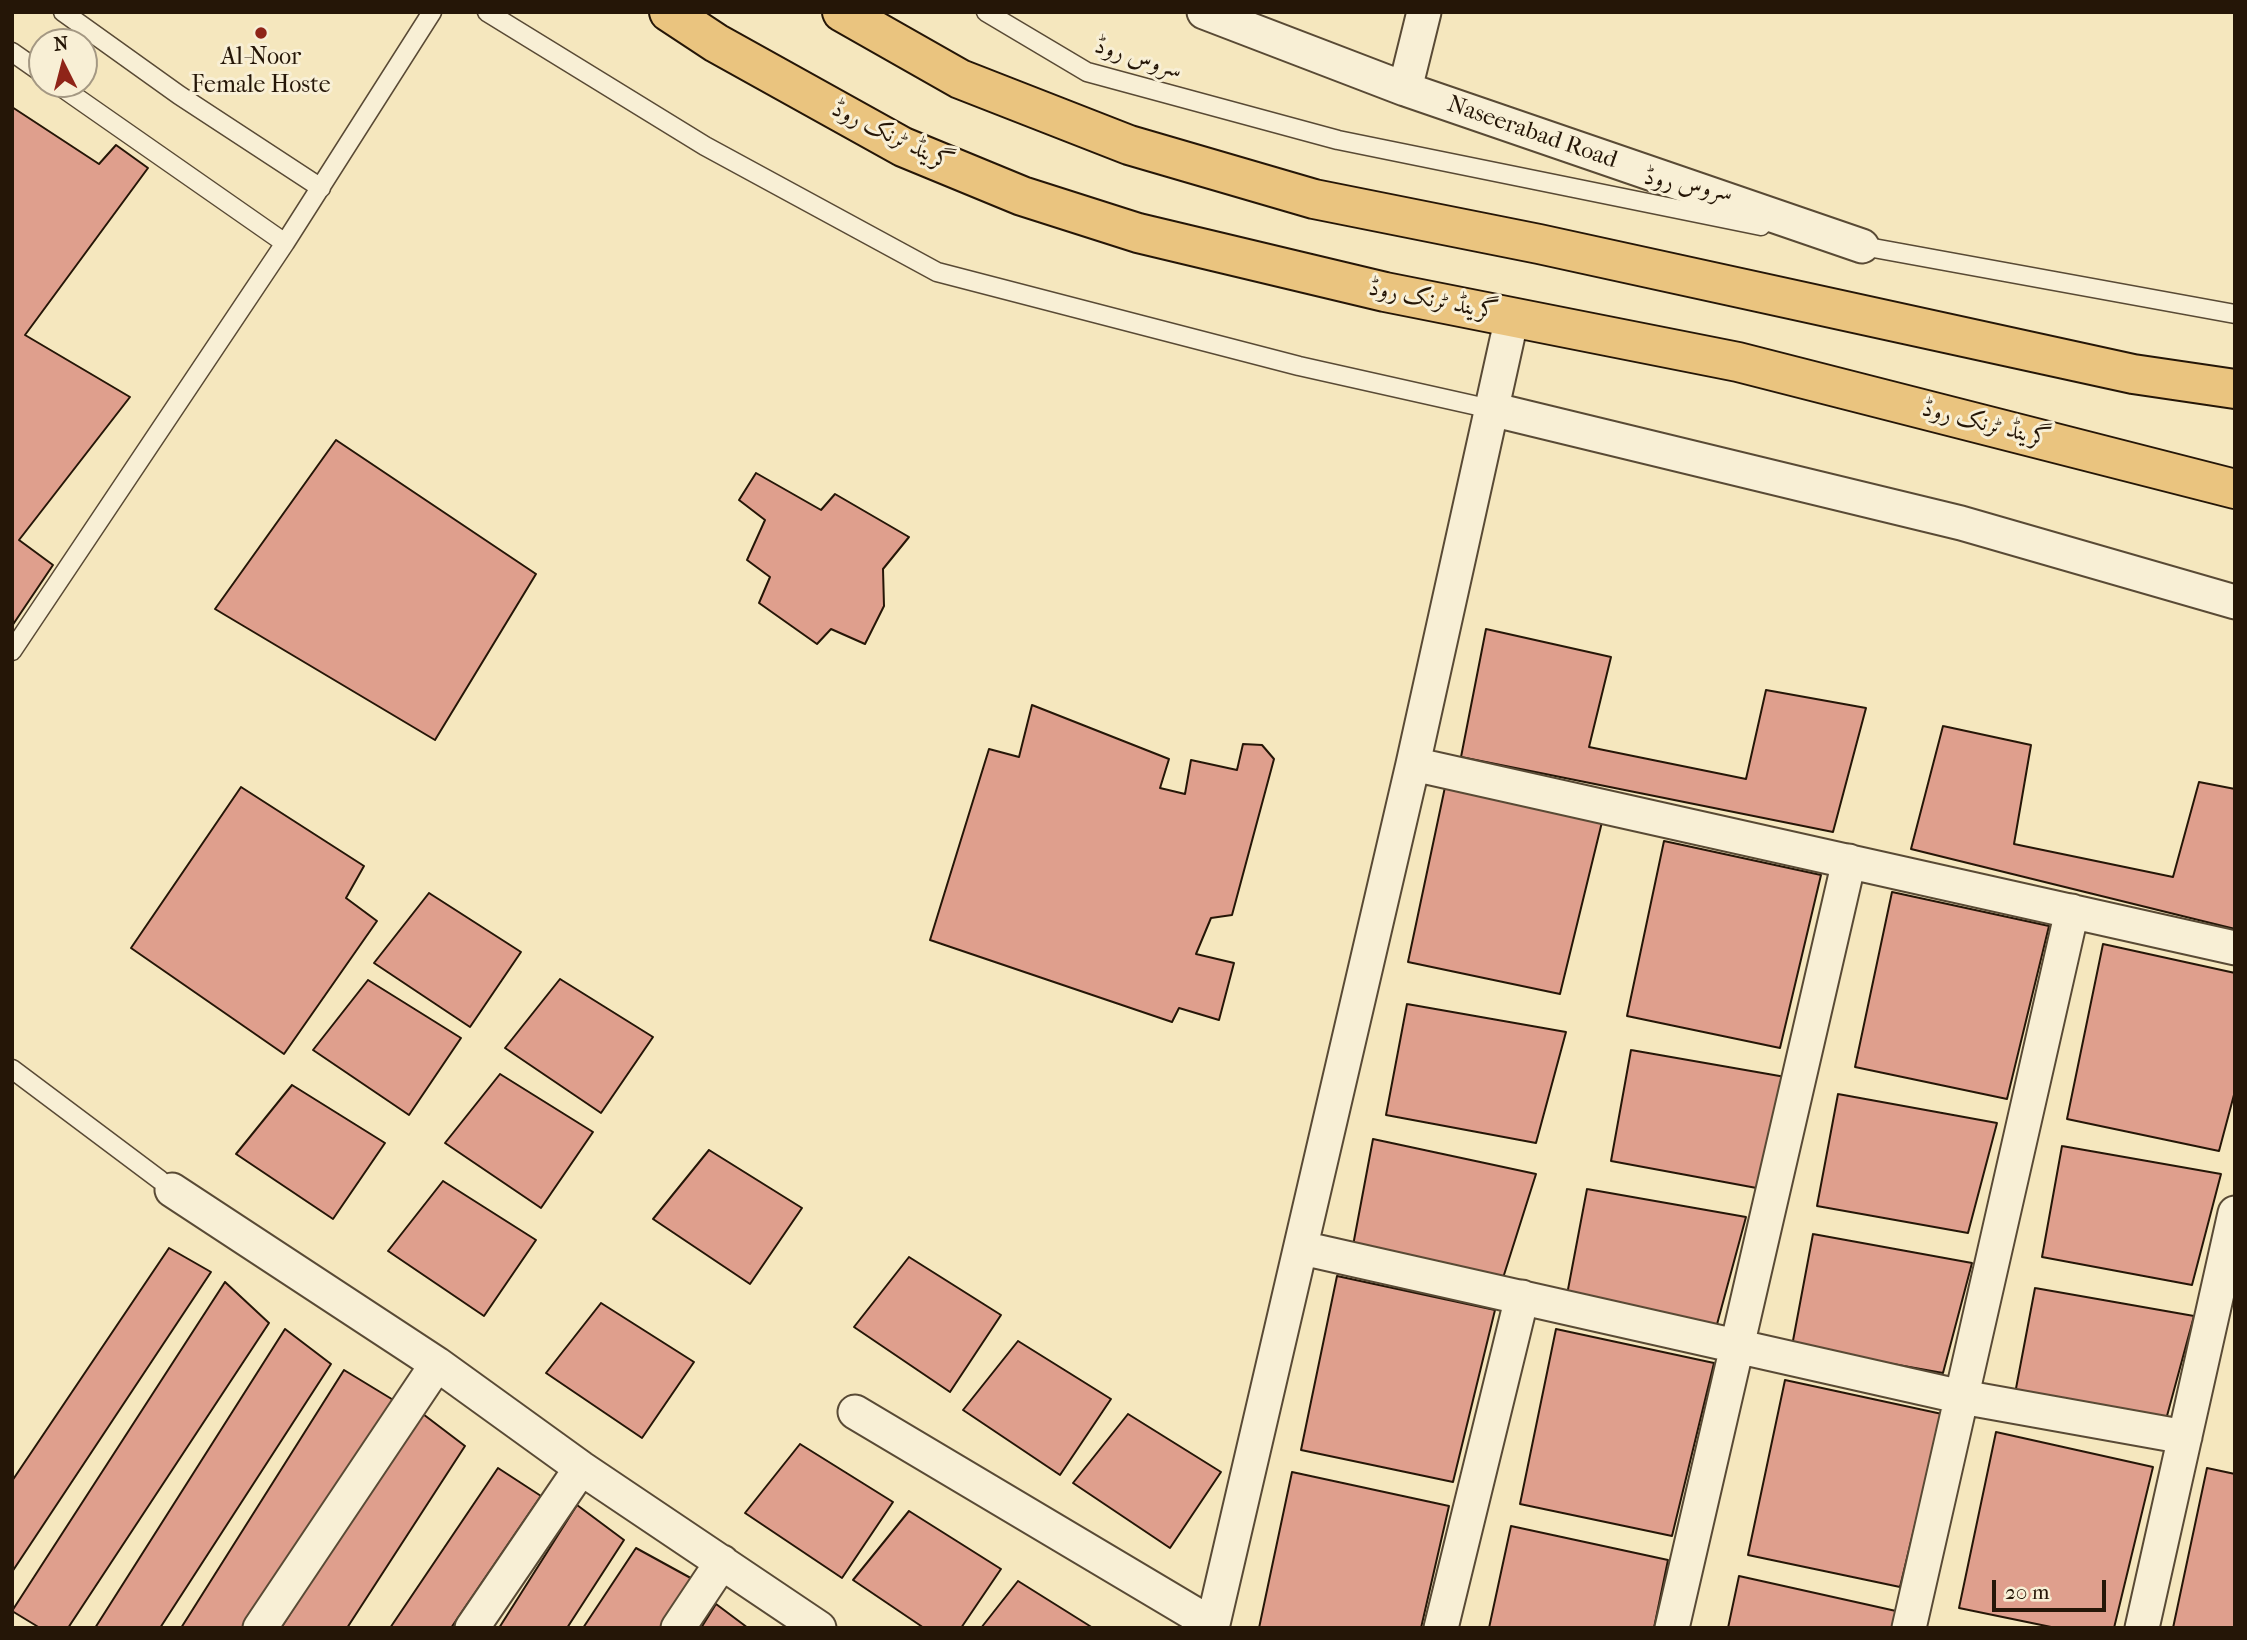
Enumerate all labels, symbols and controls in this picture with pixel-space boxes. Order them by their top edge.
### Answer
marker: Al-Noor Female Hoste [253,25,269,41]
north arrow [28,28,98,98]
text: N [53,32,69,56]
street label: سروس روڈ [1091,32,1185,86]
place label: Al-Noor Female Hoste [191,44,331,100]
street label: Naseerabad Road [1443,90,1621,176]
street label: گرینڈ ٹرنک روڈ [827,95,957,179]
street label: سروس روڈ [1641,163,1735,209]
street label: گرینڈ ٹرنک روڈ [1366,274,1500,328]
street label: گرینڈ ٹرنک روڈ [1919,395,2053,455]
scale bar [1995,1566,2109,1610]
text: 20 m [2005,1580,2049,1604]

